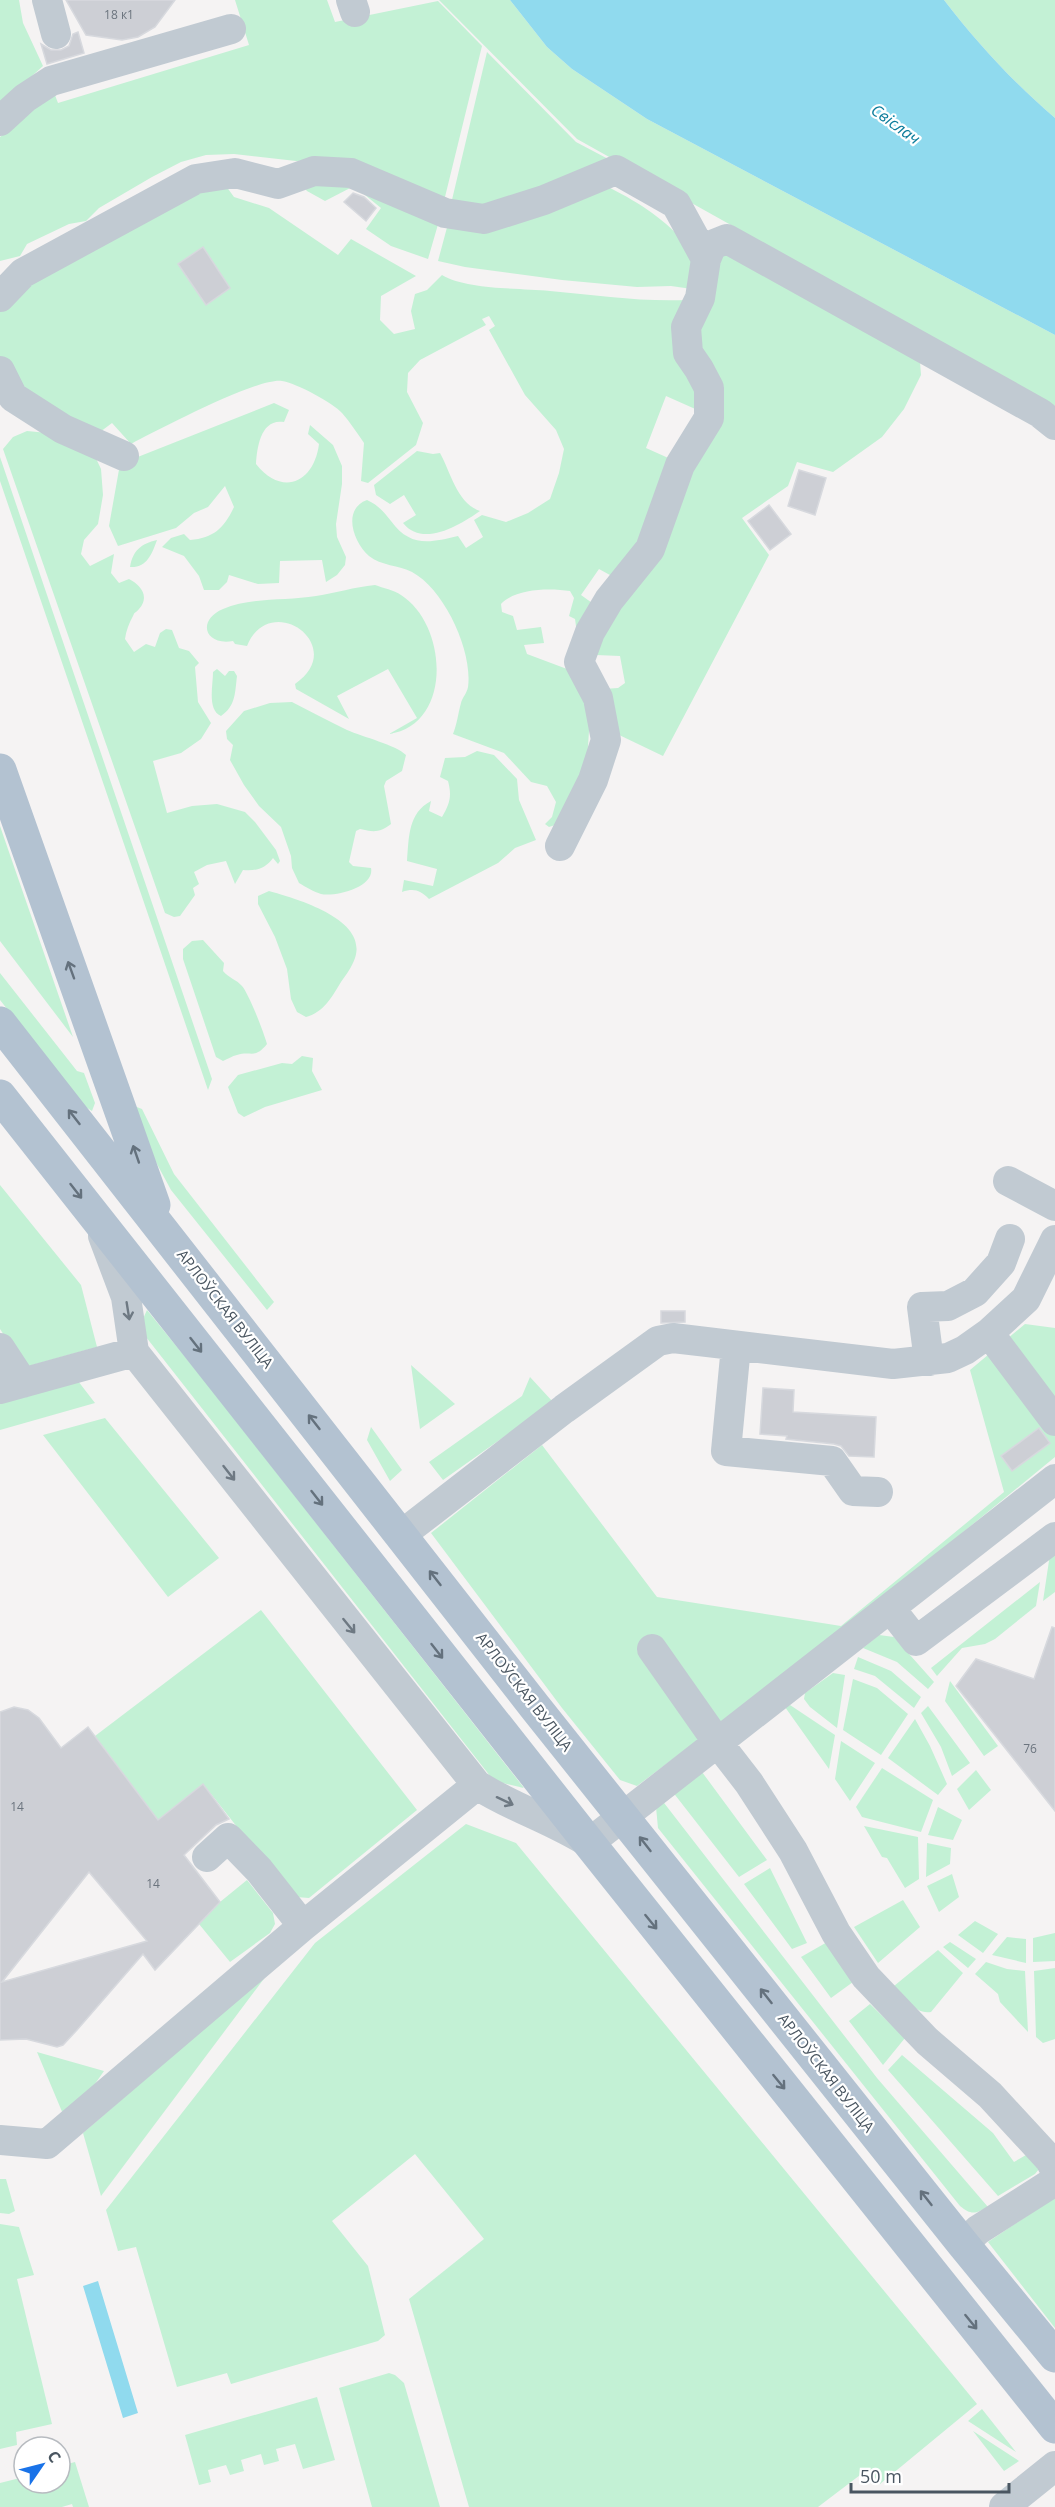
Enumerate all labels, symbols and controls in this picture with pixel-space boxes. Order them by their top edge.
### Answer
house number: 18 к1 [104,6,134,23]
water label: Свіслач [867,99,925,149]
one-way arrow [64,961,75,980]
one-way arrow [68,1109,81,1125]
one-way arrow [129,1145,140,1164]
one-way arrow [69,1183,82,1199]
street label: АРЛОЎСКАЯ ВУЛІЦА [173,1245,279,1372]
one-way arrow [123,1300,134,1320]
one-way arrow [190,1336,203,1352]
one-way arrow [307,1415,320,1431]
one-way arrow [222,1464,235,1480]
one-way arrow [310,1490,323,1506]
one-way arrow [428,1571,441,1587]
one-way arrow [343,1617,356,1633]
street label: АРЛОЎСКАЯ ВУЛІЦА [472,1628,578,1755]
one-way arrow [431,1643,444,1659]
house number: 76 [1023,1740,1037,1757]
one-way arrow [496,1796,514,1808]
house number: 14 [10,1798,24,1815]
one-way arrow [638,1836,651,1852]
house number: 14 [146,1875,160,1892]
one-way arrow [645,1914,658,1930]
one-way arrow [759,1989,772,2005]
street label: АРЛОЎСКАЯ ВУЛІЦА [774,2009,880,2136]
one-way arrow [772,2074,785,2090]
one-way arrow [920,2191,933,2207]
one-way arrow [964,2313,977,2329]
north arrow [12,2435,72,2495]
text: С [42,2446,66,2467]
scale bar [851,2456,1008,2494]
text: 50 m [860,2464,902,2488]

